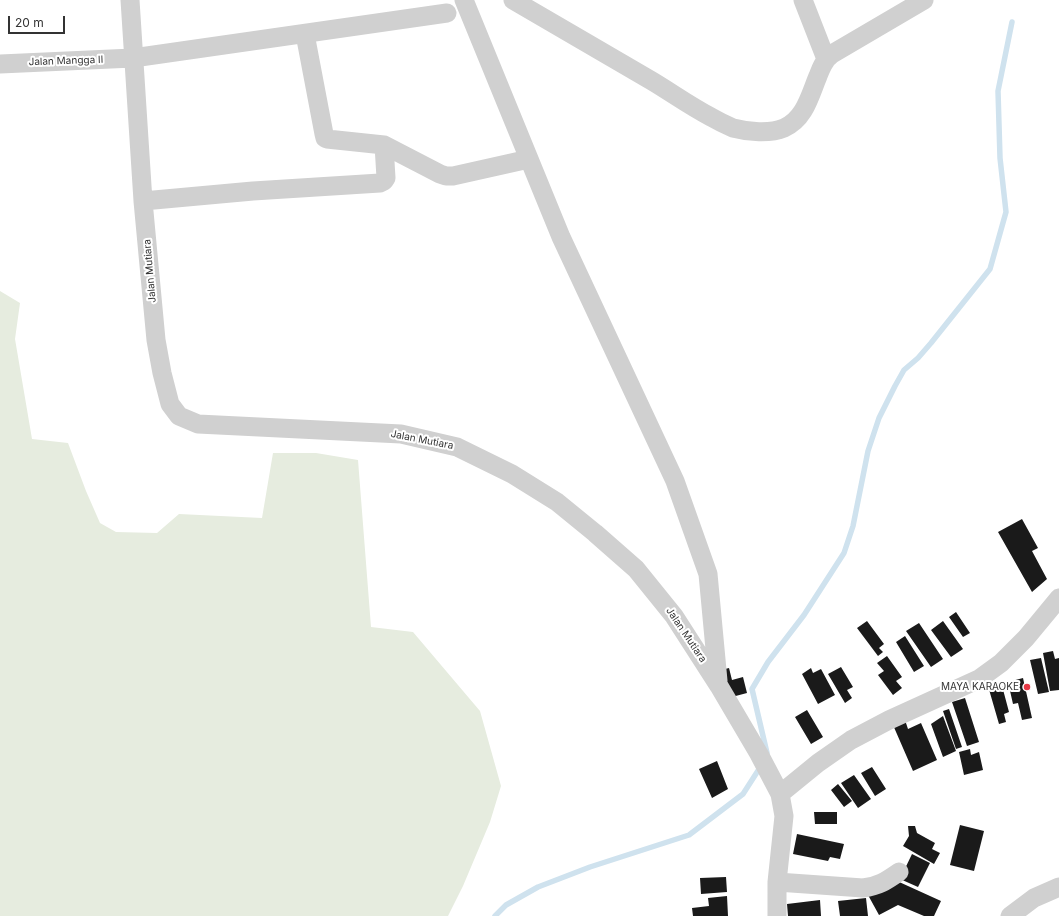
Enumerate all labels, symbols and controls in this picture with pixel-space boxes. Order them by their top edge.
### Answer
scale bar [10,8,67,34]
text: 20 m [15,15,44,30]
street label: Jalan Mangga II [28,54,104,68]
street label: Jalan Mutiara [141,239,159,303]
street label: Jalan Mutiara [390,428,454,452]
street label: Jalan Mutiara [663,605,709,665]
place label: MAYA KARAOKE [941,681,1019,693]
marker: MAYA KARAOKE [1022,682,1032,692]

